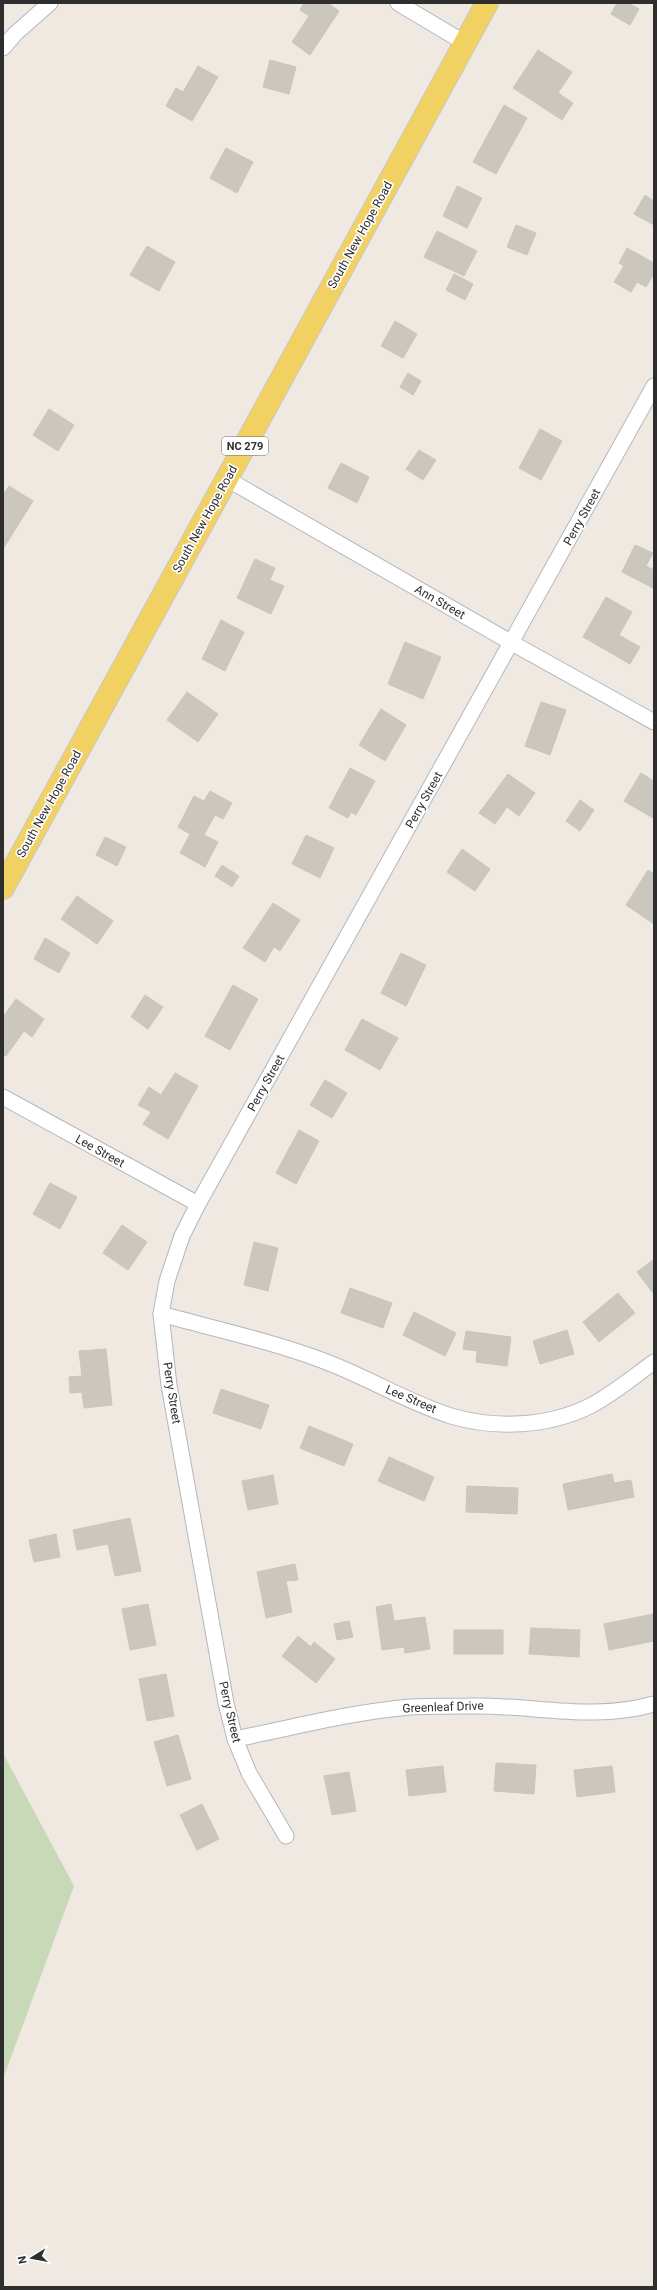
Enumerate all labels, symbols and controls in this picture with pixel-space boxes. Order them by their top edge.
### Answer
street label: South New Hope Road [325,179,395,291]
road number: NC 279 [222,437,268,455]
street label: South New Hope Road [170,463,240,575]
street label: Perry Street [561,486,603,548]
street label: Ann Street [412,582,468,622]
street label: South New Hope Road [14,748,84,860]
street label: Perry Street [403,769,445,831]
street label: Perry Street [245,1052,287,1114]
street label: Lee Street [73,1132,127,1170]
street label: Perry Street [160,1361,184,1425]
street label: Lee Street [383,1382,439,1416]
street label: Perry Street [216,1680,244,1744]
street label: Greenleaf Drive [402,1699,484,1715]
north arrow [12,2238,52,2278]
text: N [16,2255,30,2265]

